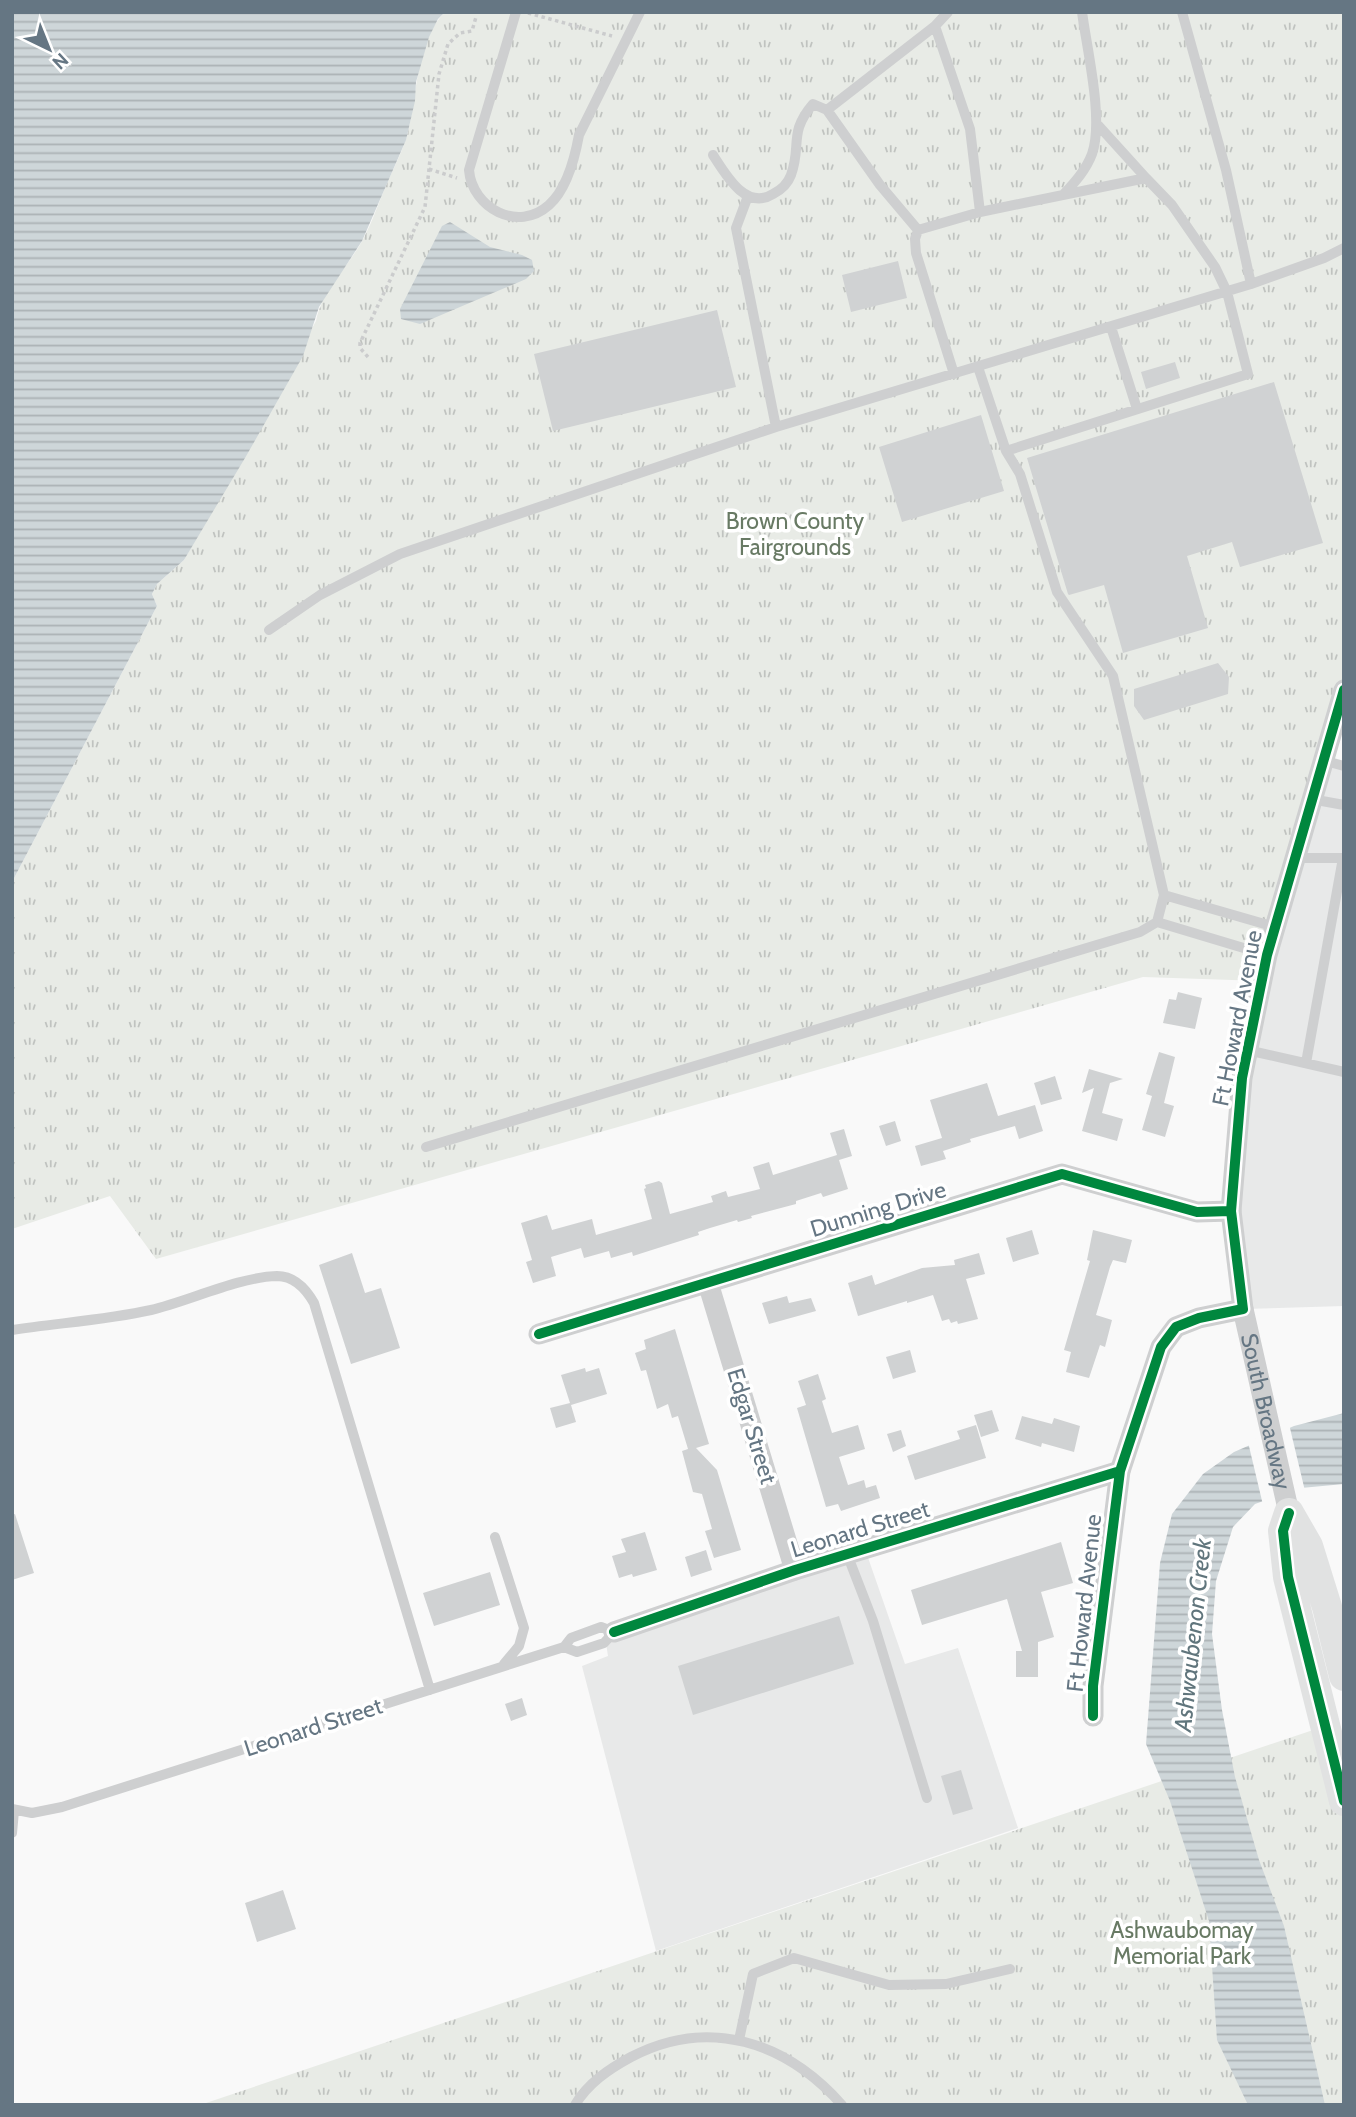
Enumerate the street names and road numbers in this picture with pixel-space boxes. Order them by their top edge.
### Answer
street label: Ft Howard Avenue [1206,927,1268,1108]
street label: Dunning Drive [807,1175,949,1243]
street label: South Broadway [1235,1331,1297,1493]
street label: Edgar Street [721,1365,783,1487]
street label: Leonard Street [787,1495,933,1563]
street label: Ft Howard Avenue [1061,1512,1107,1693]
street label: Leonard Street [240,1691,386,1763]

